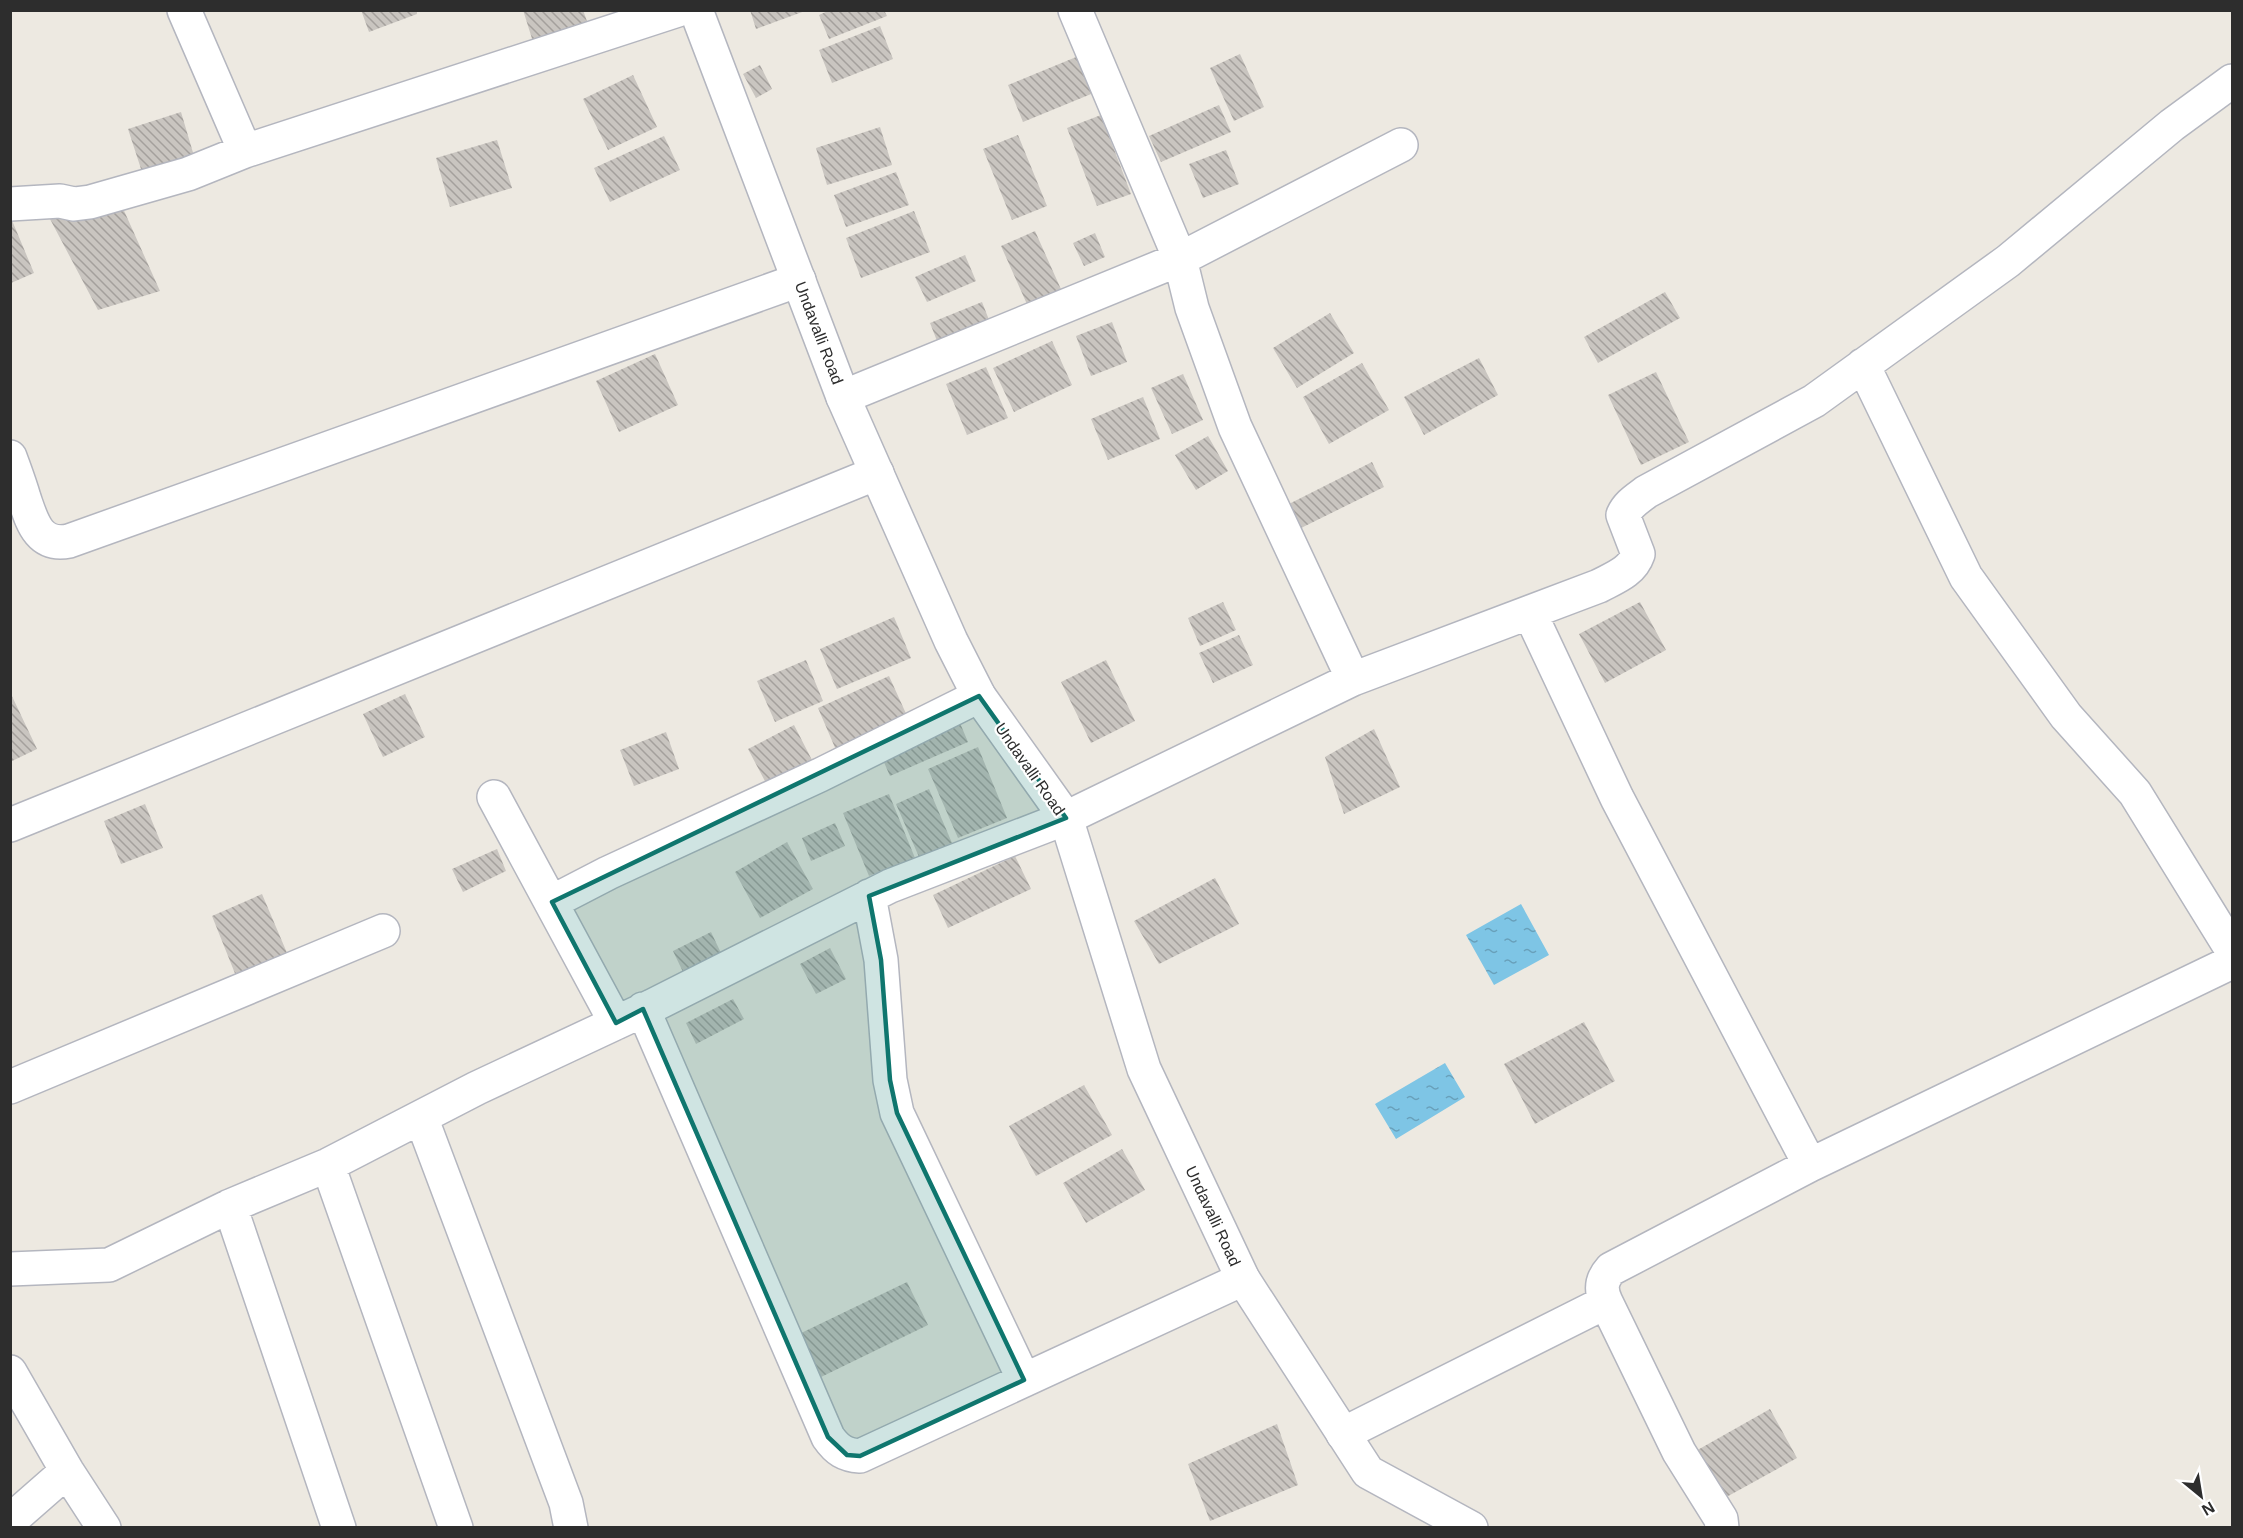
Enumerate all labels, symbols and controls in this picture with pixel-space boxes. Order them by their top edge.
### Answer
street label: Undavalli Road [792,279,846,387]
street label: Undavalli Road [992,720,1068,818]
street label: Undavalli Road [1182,1163,1244,1269]
north arrow [2171,1466,2231,1526]
text: N [2199,1498,2218,1519]

